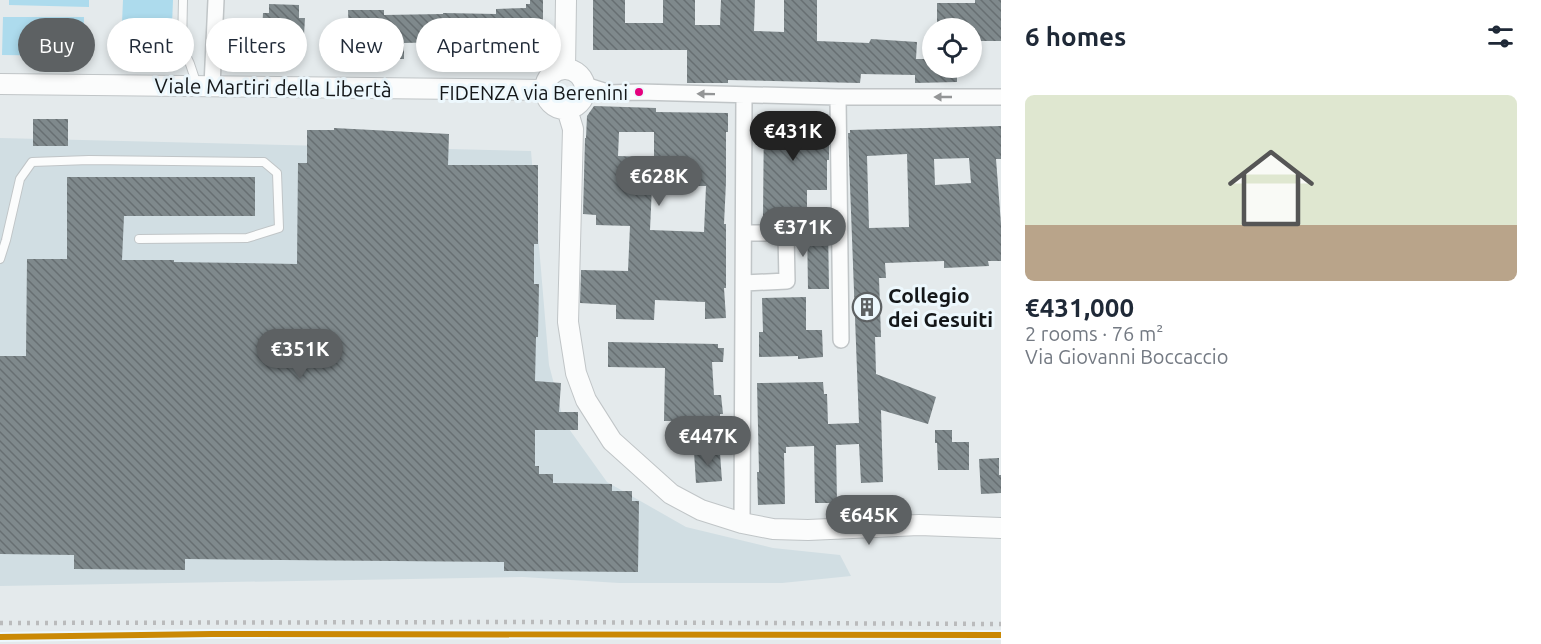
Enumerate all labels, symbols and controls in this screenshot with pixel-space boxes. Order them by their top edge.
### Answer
chip: Buy [18,18,95,72]
chip: Rent [107,18,194,72]
chip: Filters [206,18,307,72]
chip: New [319,18,404,72]
chip: Apartment [416,18,561,72]
map controls [922,18,982,78]
button: locate [922,18,982,78]
icon: filters [1484,20,1517,53]
text: 6 homes [1025,22,1126,51]
street label: Viale Martiri della Libertà [154,73,392,101]
place label: FIDENZA via Berenini [439,81,628,104]
marker: FIDENZA via Berenini [633,86,645,98]
one-way arrow [696,89,715,99]
one-way arrow [933,92,952,102]
pin: €431K [751,111,835,162]
text: €431K [764,119,822,142]
icon: home [1217,134,1325,242]
pin: €628K [617,156,701,207]
text: €628K [630,164,688,187]
pin: €371K [761,207,845,258]
text: €371K [774,215,832,238]
place label: Collegio dei Gesuiti [888,283,993,331]
building icon: Collegio dei Gesuiti [851,291,883,323]
text: €431,000 [1025,293,1134,322]
text: 2 rooms · 76 m² [1025,322,1163,345]
pin: €351K [258,329,342,380]
text: €351K [271,337,329,360]
text: Via Giovanni Boccaccio [1025,345,1228,368]
pin: €447K [666,416,750,467]
text: €447K [679,424,737,447]
pin: €645K [827,495,911,546]
text: €645K [840,503,898,526]

